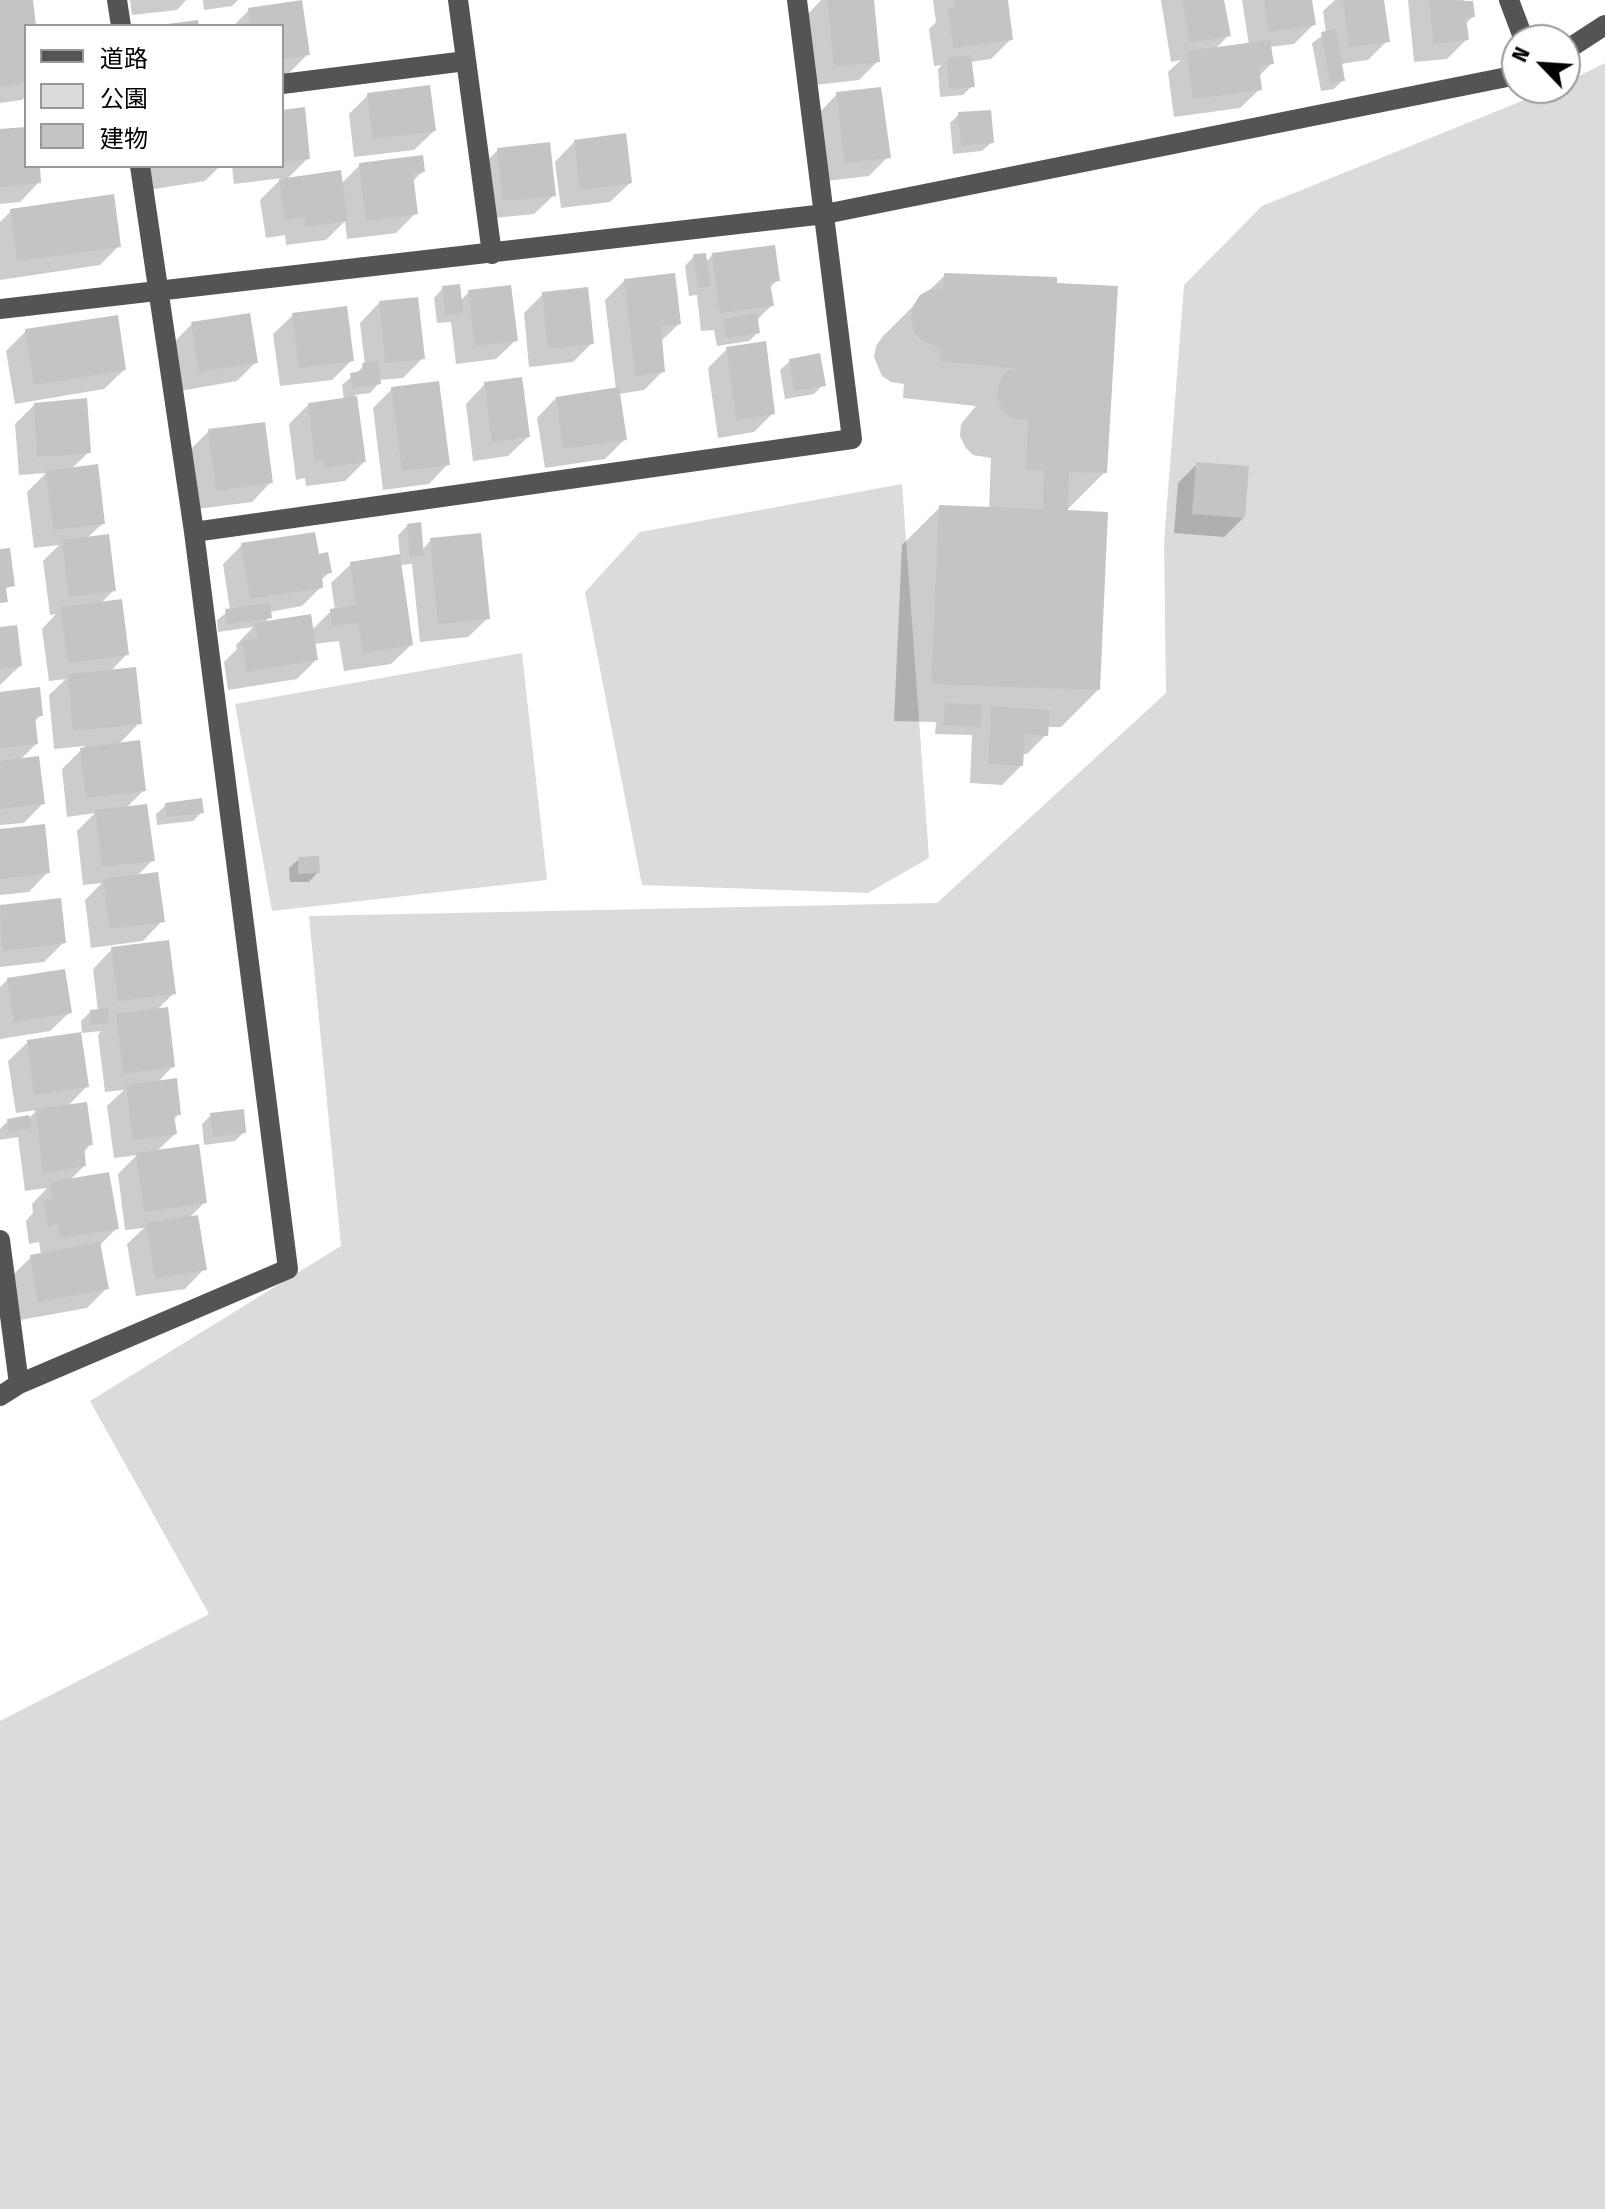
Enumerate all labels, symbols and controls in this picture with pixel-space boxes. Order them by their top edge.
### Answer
legend [24,24,284,168]
north arrow [1501,24,1581,104]
text: N [1506,43,1536,66]
text: 道路 [100,45,148,73]
text: 公園 [100,85,148,113]
text: 建物 [100,125,148,153]

